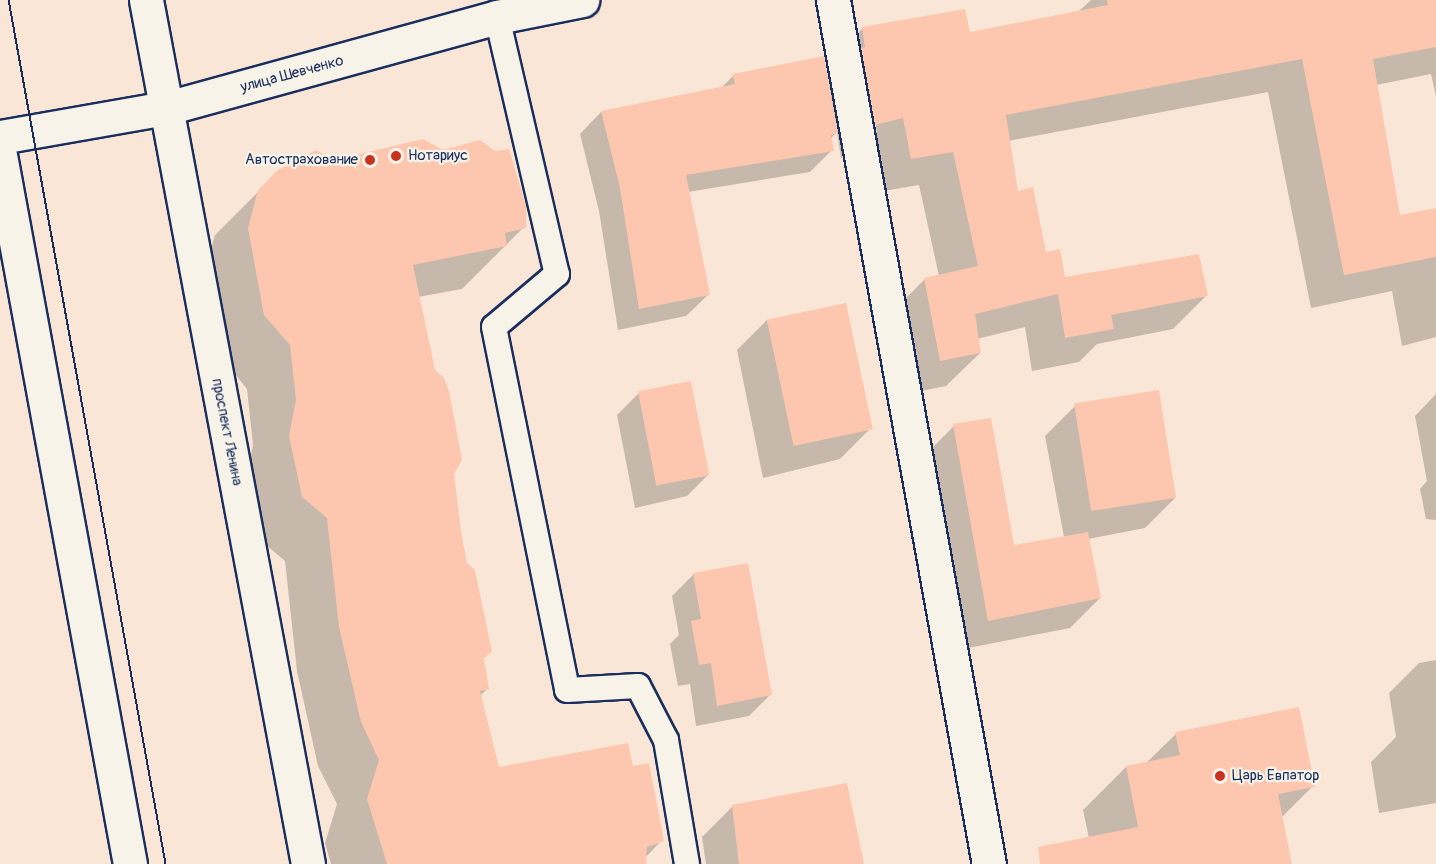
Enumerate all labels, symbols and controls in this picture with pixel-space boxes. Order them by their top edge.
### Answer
street label: улица Шевченко [239,52,345,96]
place label: Нотариус [408,147,468,165]
marker: Нотариус [389,149,403,163]
place label: Автострахование [245,151,358,169]
marker: Автострахование [363,153,377,167]
street label: проспект Ленина [208,377,246,487]
place label: Царь Евпатор [1232,767,1319,785]
marker: Царь Евпатор [1213,769,1227,783]

